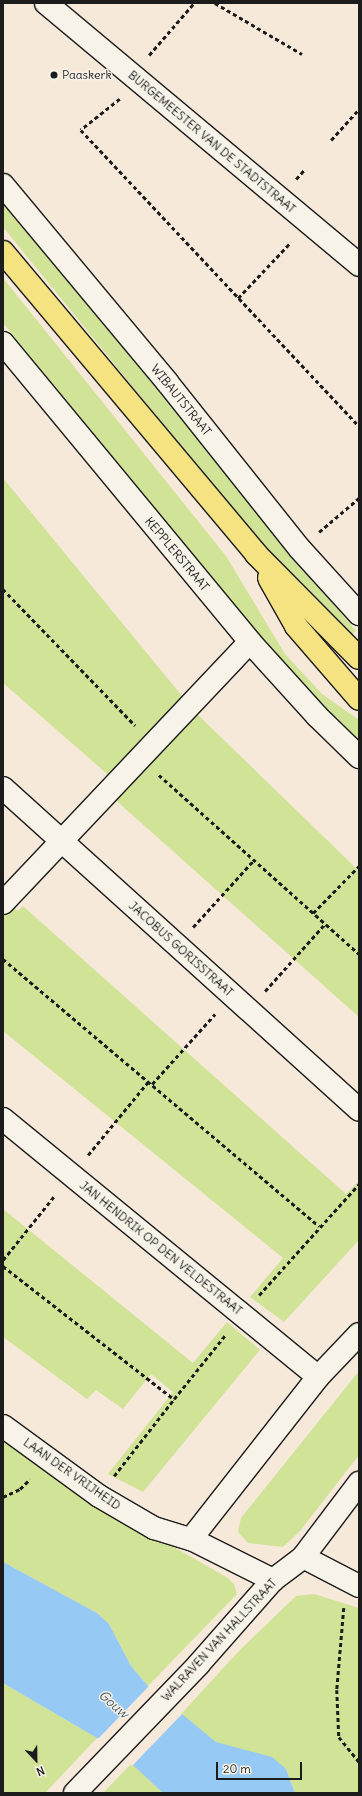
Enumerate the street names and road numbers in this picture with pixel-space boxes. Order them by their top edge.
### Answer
street label: BURGEMEESTER VAN DE STADTSTRAAT [125,68,299,216]
street label: WIBAUTSTRAAT [148,361,214,439]
street label: KEPPLERSTRAAT [142,514,212,594]
street label: JACOBUS GORISSTRAAT [126,898,236,1000]
street label: JAN HENDRIK OP DEN VELDESTRAAT [77,1178,245,1318]
street label: LAAN DER VRIJHEID [21,1435,123,1513]
street label: WALRAVEN VAN HALLSTRAAT [158,1576,280,1704]

